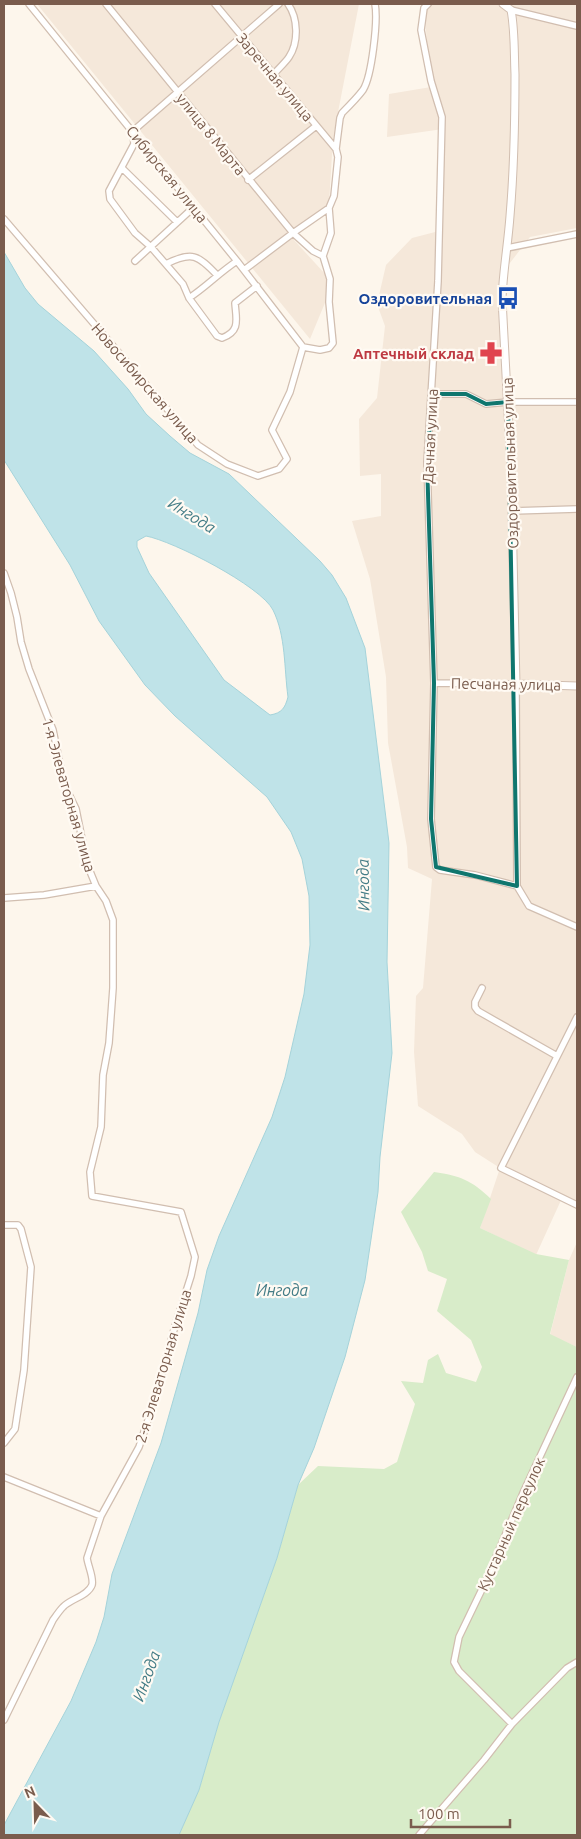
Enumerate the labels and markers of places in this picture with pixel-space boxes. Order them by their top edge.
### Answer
bus stop icon: Оздоровительная [495,285,521,311]
place label: Оздоровительная [359,290,492,307]
pharmacy icon: Аптечный склад [478,340,504,366]
place label: Аптечный склад [353,345,474,362]

